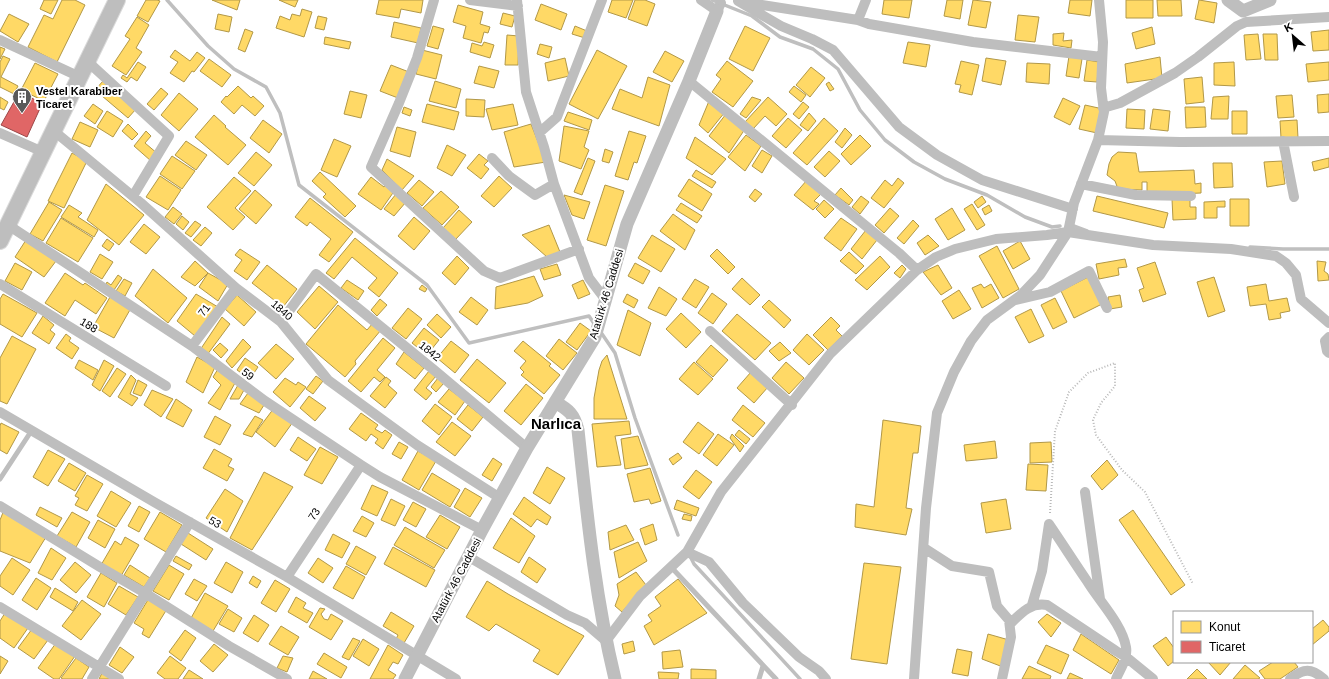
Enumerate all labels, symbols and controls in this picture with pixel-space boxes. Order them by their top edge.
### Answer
north arrow [1273,16,1313,56]
text: K [1282,20,1295,34]
place label: Vestel Karabiber Ticaret [36,85,123,110]
building icon: Vestel Karabiber Ticaret [11,86,33,114]
street label: Atatürk 46 Caddesi [587,248,625,340]
street label: 1840 [269,297,295,323]
street label: 71 [196,301,212,319]
street label: 188 [78,315,100,335]
street label: 1842 [417,339,443,363]
street label: 59 [239,366,257,382]
district label: Narlıca [531,415,582,432]
street label: 73 [306,506,322,522]
street label: 53 [207,514,223,530]
street label: Atatürk 46 Caddesi [429,536,483,624]
legend [1173,611,1313,663]
text: Konut [1209,620,1241,634]
text: Ticaret [1209,640,1246,654]

